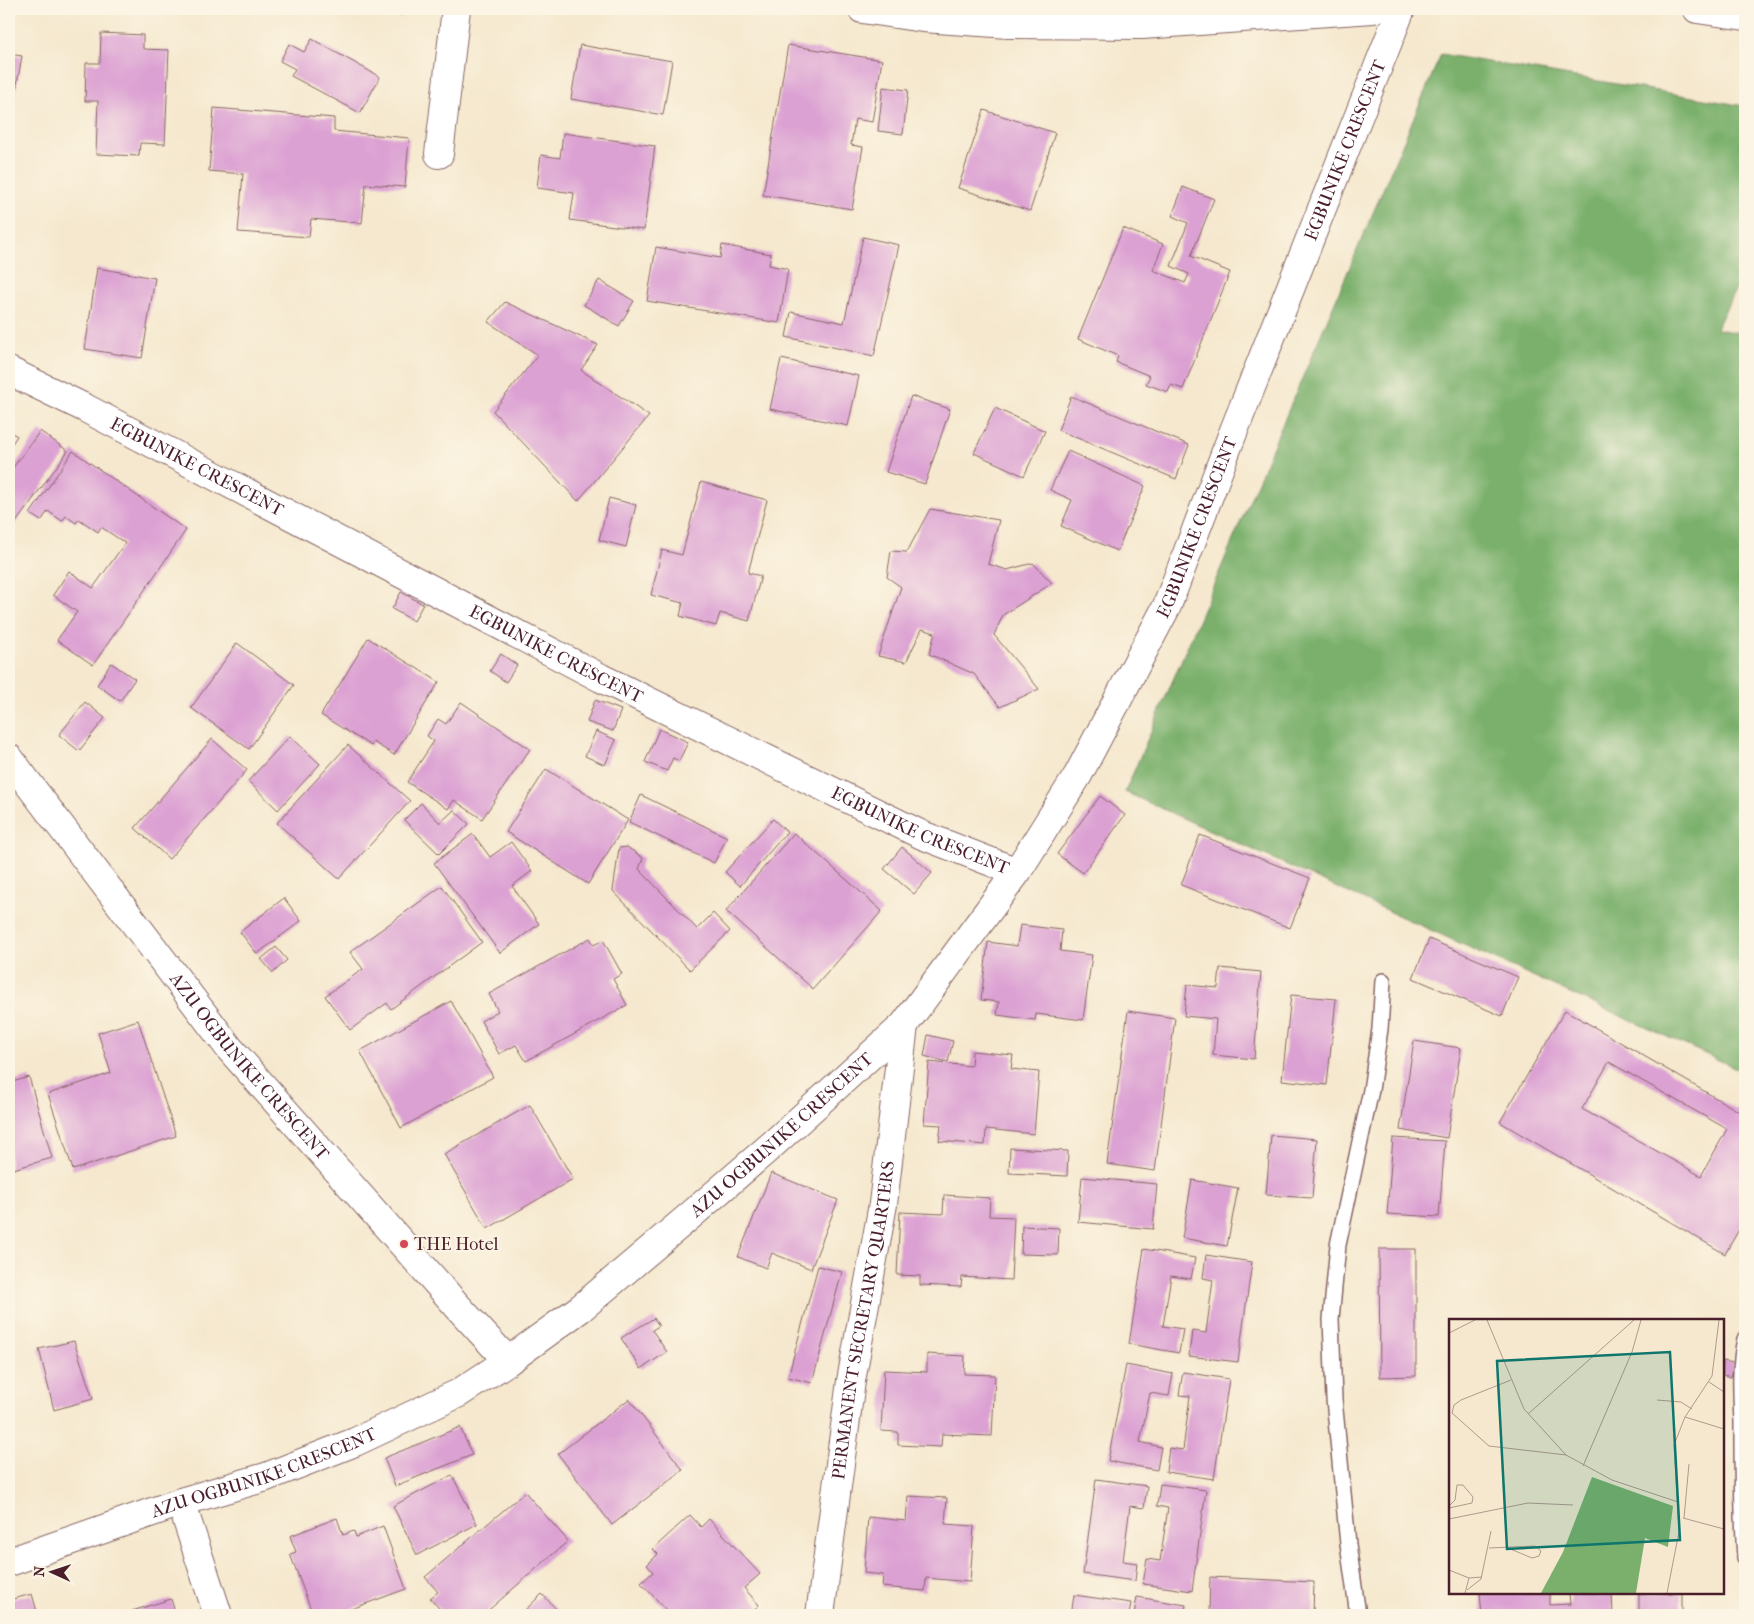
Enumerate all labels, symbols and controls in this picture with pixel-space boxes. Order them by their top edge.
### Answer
street label: EGBUNIKE CRESCENT [1300,56,1391,244]
street label: EGBUNIKE CRESCENT [107,413,288,521]
street label: EGBUNIKE CRESCENT [1152,433,1241,621]
street label: EGBUNIKE CRESCENT [466,600,647,708]
street label: EGBUNIKE CRESCENT [828,782,1013,879]
street label: AZU OGBUNIKE CRESCENT [165,968,334,1165]
street label: AZU OGBUNIKE CRESCENT [685,1048,878,1222]
street label: PERMANENT SECRETARY QUARTERS [828,1160,898,1481]
place label: THE Hotel [414,1234,499,1255]
marker: THE Hotel [398,1238,410,1250]
inset map [1449,1319,1724,1594]
street label: AZU OGBUNIKE CRESCENT [147,1423,380,1522]
north arrow [28,1546,78,1596]
text: N [31,1565,48,1577]

